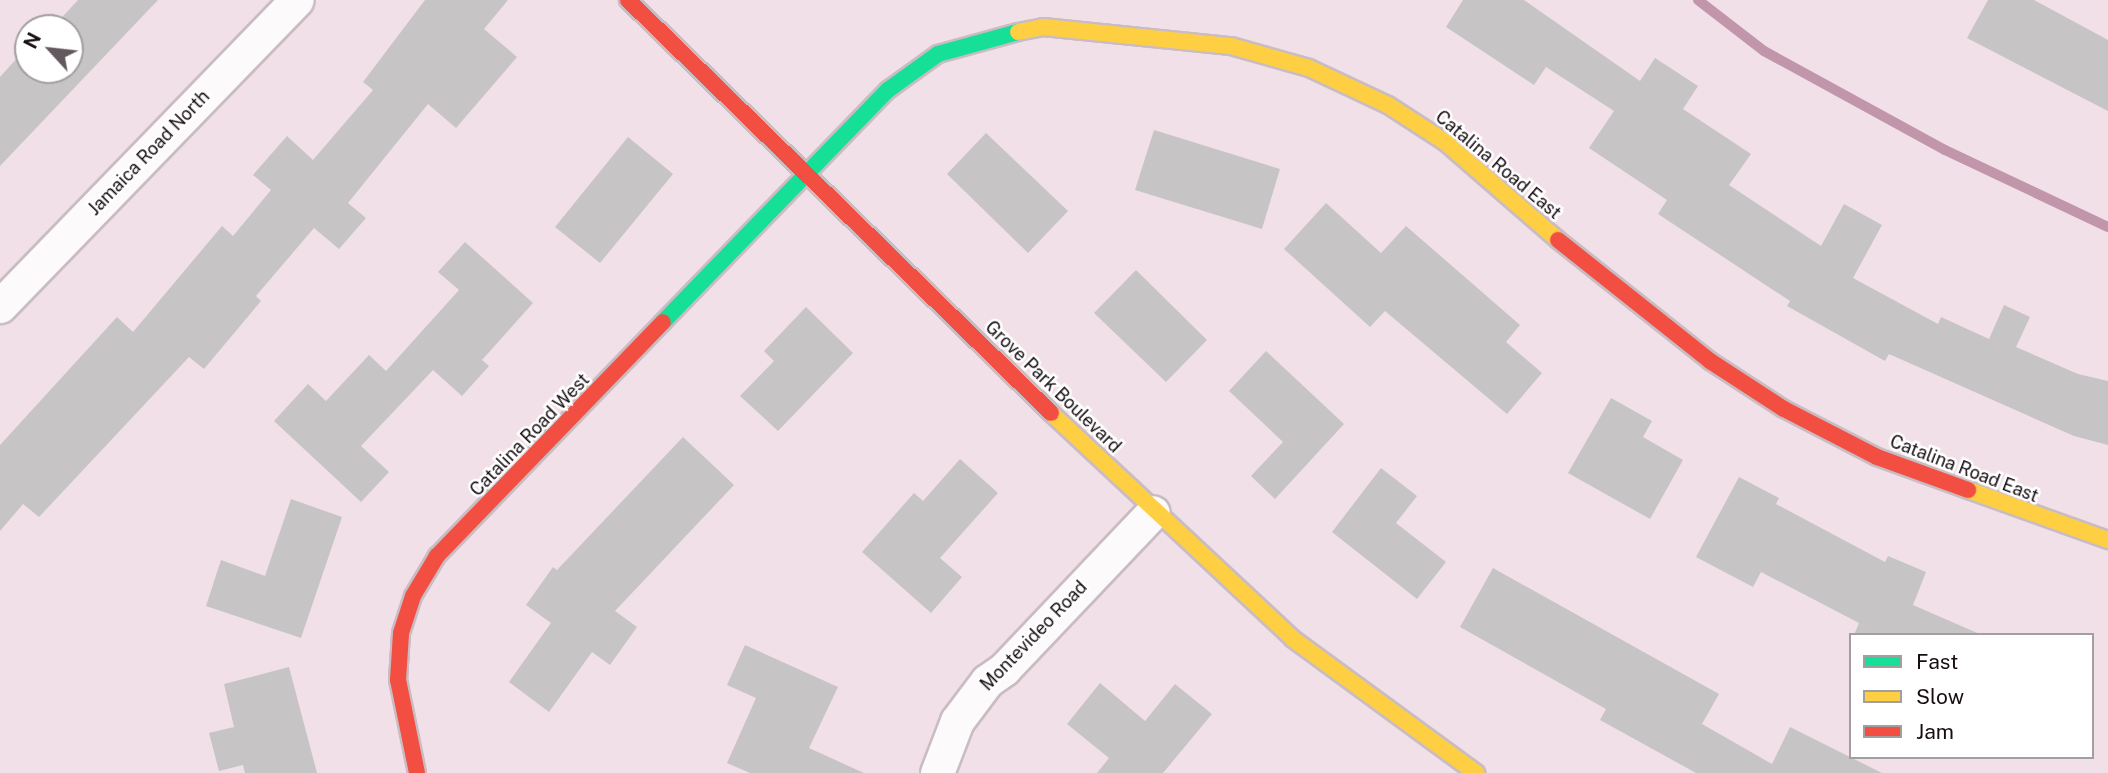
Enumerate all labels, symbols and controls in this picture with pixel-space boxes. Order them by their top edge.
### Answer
north arrow [14,14,84,84]
text: N [19,29,45,52]
street label: Jamaica Road North [84,86,214,220]
street label: Catalina Road East [1431,106,1565,224]
street label: Grove Park Boulevard [981,316,1125,458]
street label: Catalina Road West [466,369,594,501]
street label: Catalina Road East [1887,431,2041,507]
street label: Montevideo Road [976,577,1092,695]
legend [1849,633,2094,759]
text: Fast [1916,649,1958,674]
text: Slow [1916,684,1964,709]
text: Jam [1916,719,1954,744]

